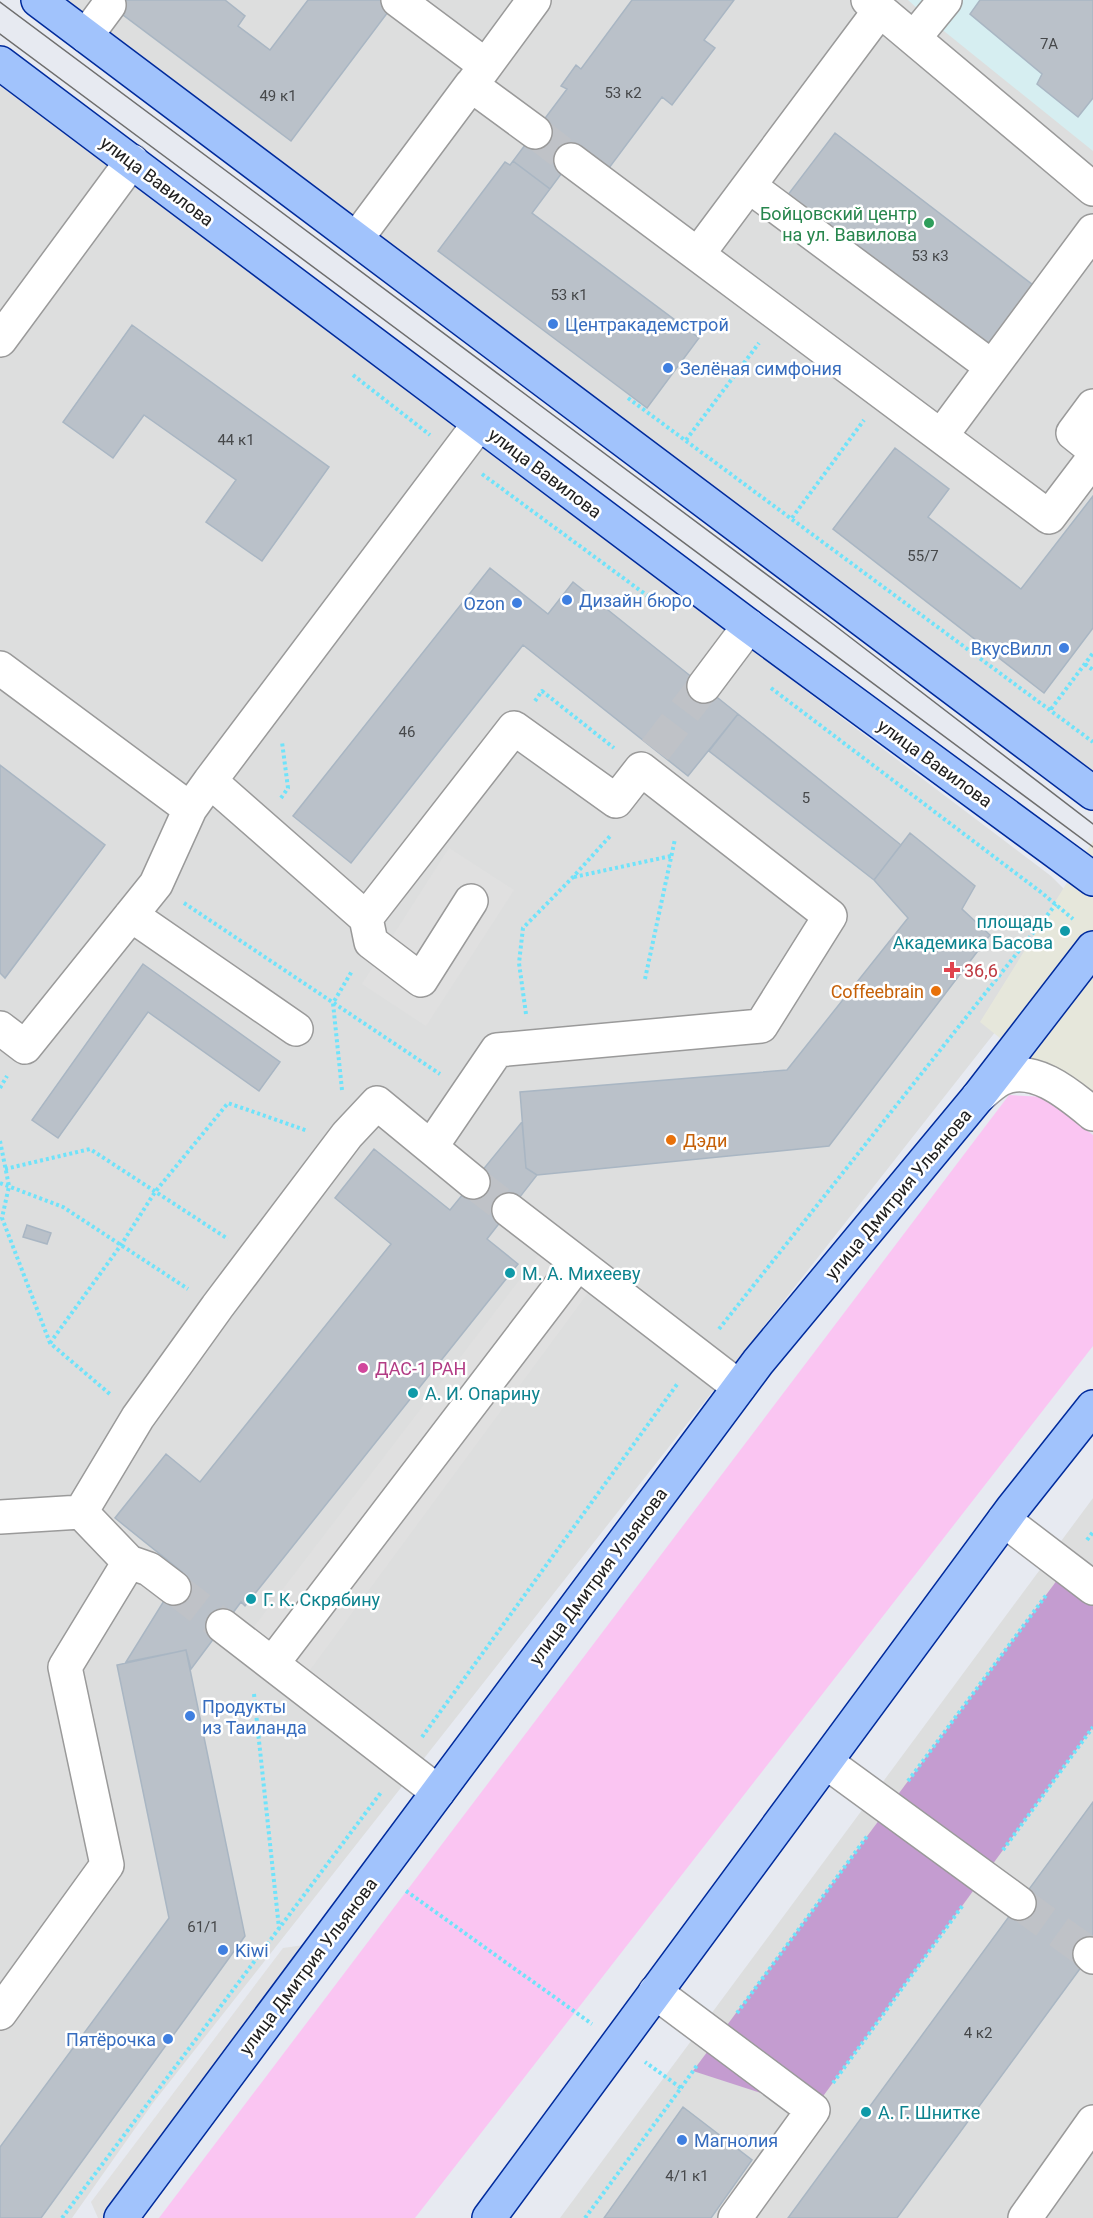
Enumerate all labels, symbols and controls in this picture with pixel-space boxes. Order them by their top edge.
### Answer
house number: 7А [1040,35,1058,53]
house number: 53 к2 [604,84,642,102]
house number: 49 к1 [259,87,297,105]
street label: улица Вавилова [96,132,218,230]
place label: Бойцовский центр на ул. Вавилова [760,203,917,245]
marker: Бойцовский центр на ул. Вавилова [922,216,936,230]
house number: 53 к3 [911,247,949,265]
house number: 53 к1 [550,286,588,304]
place label: Центракадемстрой [565,314,729,335]
marker: Центракадемстрой [546,317,560,331]
place label: Зелёная симфония [680,358,842,379]
marker: Зелёная симфония [661,361,675,375]
street label: улица Вавилова [484,424,606,522]
house number: 44 к1 [217,431,255,449]
house number: 55/7 [907,547,939,565]
place label: Дизайн бюро [579,590,692,611]
place label: Ozon [464,593,505,614]
marker: Дизайн бюро [560,593,574,607]
marker: Ozon [510,596,524,610]
place label: ВкусВилл [971,638,1052,659]
marker: ВкусВилл [1057,641,1071,655]
street label: улица Вавилова [874,714,996,812]
house number: 46 [399,723,415,741]
house number: 5 [802,789,810,807]
place label: площадь Академика Басова [893,911,1053,953]
marker: площадь Академика Басова [1058,924,1072,938]
place label: 36,6 [964,960,998,981]
marker: 36,6 [945,963,959,977]
place label: Coffeebrain [831,981,924,1002]
marker: Coffeebrain [929,984,943,998]
street label: улица Дмитрия Ульянова [820,1104,976,1284]
place label: Дэди [683,1130,727,1151]
marker: Дэди [664,1133,678,1147]
place label: М. А. Михееву [522,1263,641,1284]
marker: М. А. Михееву [503,1266,517,1280]
place label: ДАС-1 РАН [375,1358,466,1379]
marker: ДАС-1 РАН [356,1361,370,1375]
place label: А. И. Опарину [425,1383,540,1404]
marker: А. И. Опарину [406,1386,420,1400]
street label: улица Дмитрия Ульянова [525,1483,671,1669]
place label: Г. К. Скрябину [263,1589,381,1610]
marker: Г. К. Скрябину [244,1592,258,1606]
place label: Продукты из Таиланда [202,1696,307,1738]
marker: Продукты из Таиланда [183,1709,197,1723]
street label: улица Дмитрия Ульянова [235,1873,381,2059]
house number: 61/1 [187,1918,219,1936]
place label: Kiwi [235,1940,269,1961]
marker: Kiwi [216,1943,230,1957]
house number: 4 к2 [964,2024,992,2042]
place label: Пятёрочка [66,2029,156,2050]
marker: Пятёрочка [161,2032,175,2046]
place label: А. Г. Шнитке [878,2102,980,2123]
marker: А. Г. Шнитке [859,2105,873,2119]
place label: Магнолия [694,2130,778,2151]
marker: Магнолия [675,2133,689,2147]
house number: 4/1 к1 [665,2167,709,2185]

